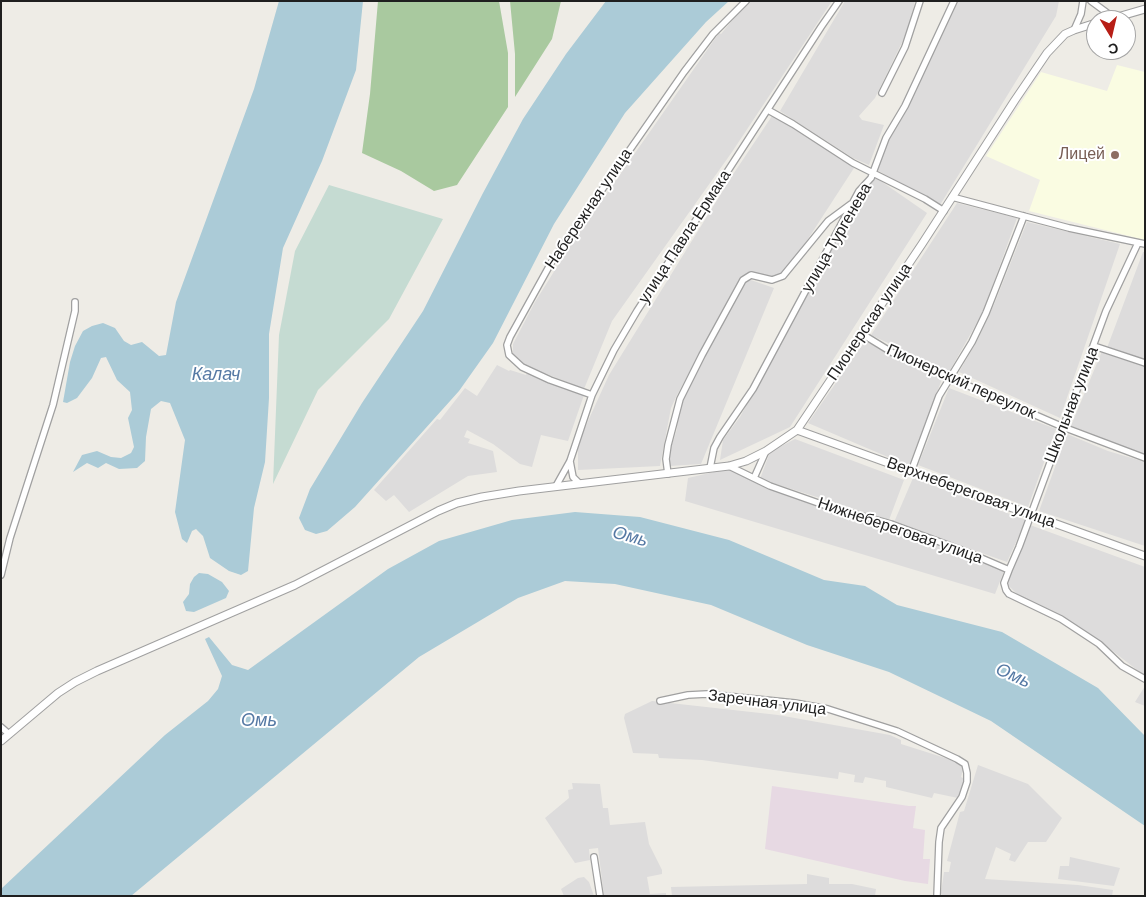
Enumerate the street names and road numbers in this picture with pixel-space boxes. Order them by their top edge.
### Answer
street label: Набережная улица [541,145,637,273]
street label: улица Павла Ермака [635,167,735,307]
street label: улица Тургенева [798,180,876,296]
street label: Пионерская улица [824,260,916,384]
street label: Пионерский переулок [883,340,1039,424]
street label: Школьная улица [1041,344,1103,466]
street label: Верхнебереговая улица [884,454,1058,532]
street label: Нижнебереговая улица [815,494,985,568]
street label: Заречная улица [707,686,827,720]

